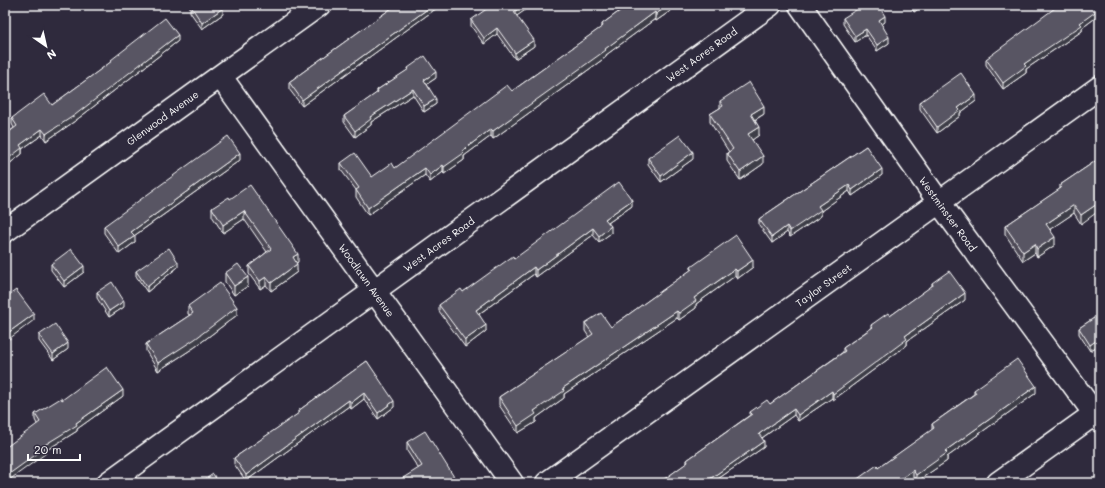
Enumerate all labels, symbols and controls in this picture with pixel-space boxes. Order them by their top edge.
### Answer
street label: West Acres Road [663,24,740,85]
north arrow [26,26,66,66]
text: N [44,46,60,63]
street label: Glenwood Avenue [124,87,201,148]
street label: Westminster Road [916,174,980,254]
street label: West Acres Road [400,214,477,275]
street label: Woodlawn Avenue [336,241,398,320]
street label: Taylor Street [793,260,854,310]
scale bar [28,436,80,462]
text: 20 m [34,441,62,457]

